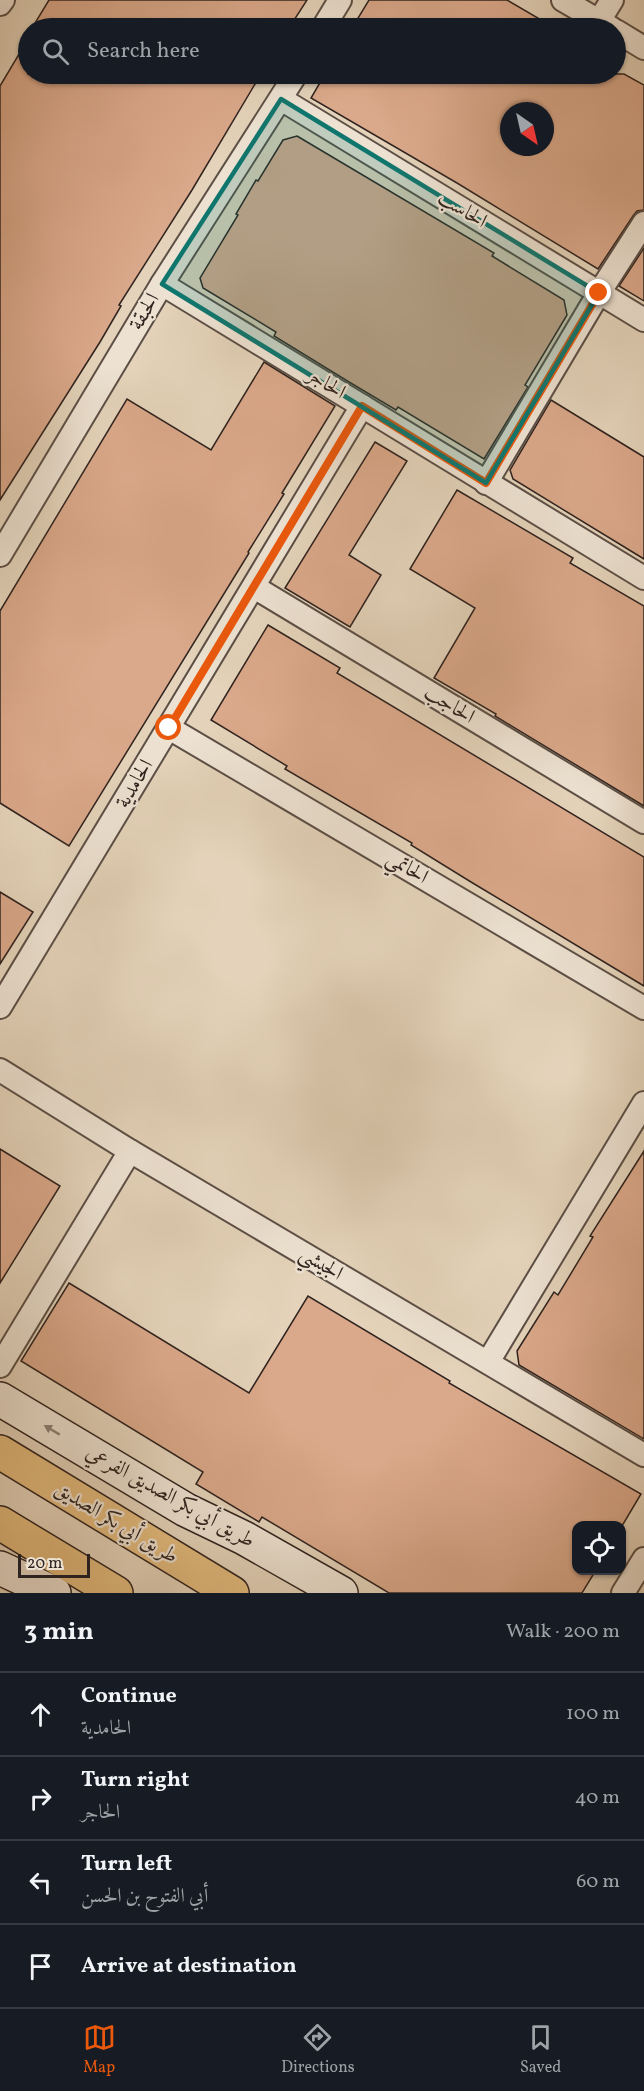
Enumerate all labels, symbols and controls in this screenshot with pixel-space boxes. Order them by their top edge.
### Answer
search box [18,18,626,84]
icon: search [39,35,72,68]
text: Search here [87,36,200,67]
north arrow [500,102,554,156]
street label: الحاسب [432,184,492,236]
route end [585,279,611,305]
street label: الحبقة [123,288,167,336]
street label: الحاجر [299,360,351,407]
street label: الحاجب [418,678,480,732]
route start [155,714,181,740]
street label: الحامدية [109,754,161,814]
street label: الحاتمي [379,844,433,895]
street label: الجيشي [292,1240,348,1292]
one-way arrow [44,1425,60,1436]
street label: طريق أبي بكر الصديق الفرعي [81,1440,259,1554]
street label: طريق أبي بكر الصديق [50,1476,182,1570]
map controls [572,1521,626,1575]
button: locate [572,1521,626,1575]
scale bar [18,1551,90,1578]
text: 20 m [27,1553,62,1575]
text: 3 min [24,1614,94,1650]
text: Walk · 200 m [506,1618,620,1646]
text: Continue [81,1681,177,1712]
icon: ahead [24,1698,57,1731]
text: 100 m [566,1700,620,1728]
text: الحامدية [81,1715,131,1743]
text: Turn right [81,1765,189,1796]
icon: right [24,1782,57,1815]
text: 40 m [575,1784,620,1812]
text: الحاجر [81,1799,120,1827]
text: Turn left [81,1849,172,1880]
icon: left [24,1866,57,1899]
text: 60 m [576,1868,620,1896]
text: أبي الفتوح بن الحسن [81,1883,208,1911]
icon: arrive [24,1950,57,1983]
text: Arrive at destination [81,1951,297,1982]
tab: Map [83,2021,116,2079]
tab: Directions [281,2021,355,2079]
tab: Saved [520,2021,561,2079]

